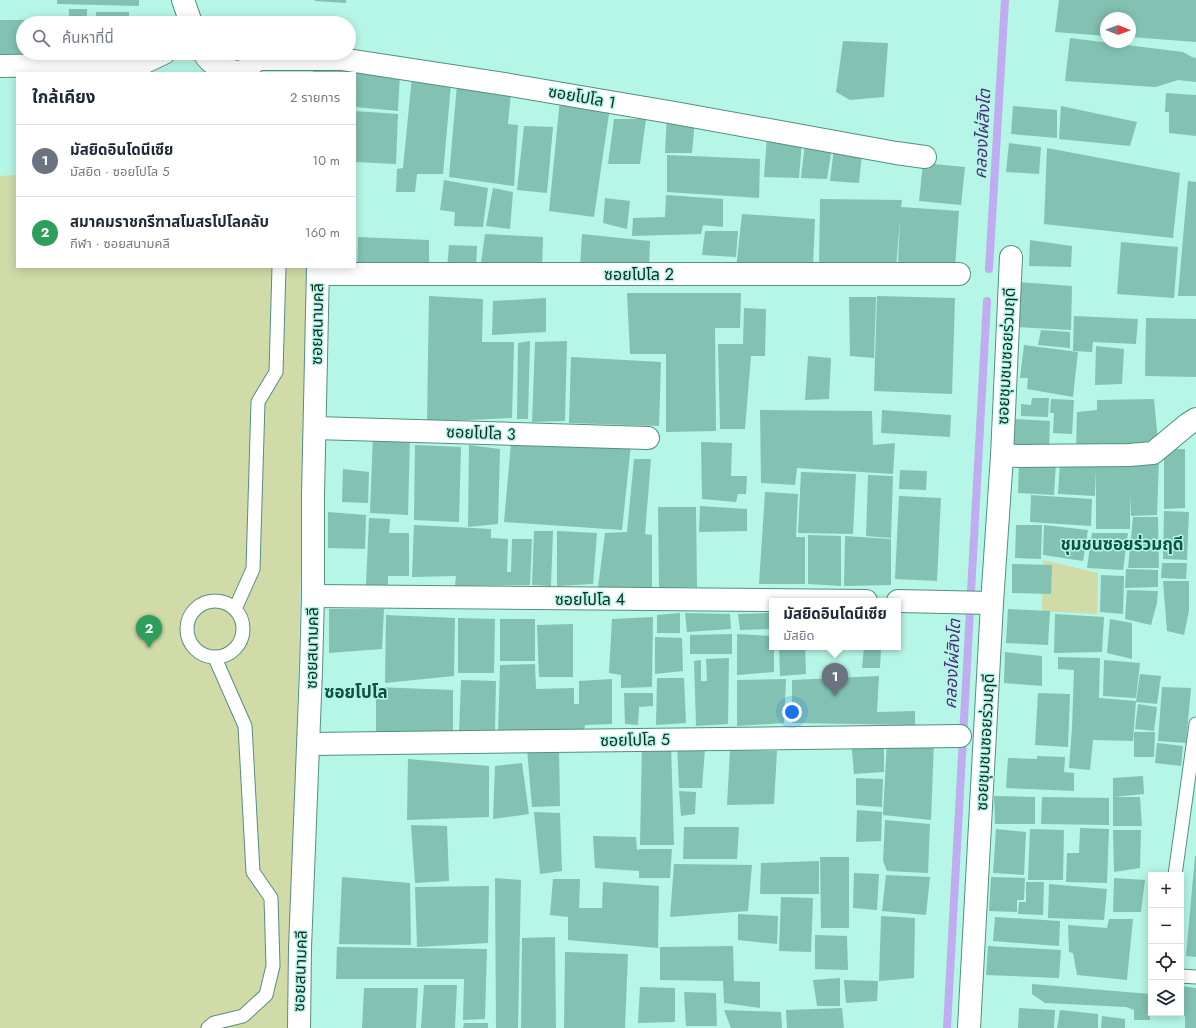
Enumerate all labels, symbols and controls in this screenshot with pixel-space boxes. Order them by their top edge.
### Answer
north arrow [1100,12,1136,48]
search box [16,16,356,60]
icon: search [30,27,52,49]
text: ค้นหาที่นี่ [62,27,114,49]
street label: ซอยโปโล 1 [547,80,617,114]
text: ใกล้เคียง [32,85,95,109]
water label: คลองไผ่สิงโต [968,87,996,180]
text: 2 รายการ [290,88,340,107]
text: มัสยิดอินโดนีเซีย [70,139,173,161]
text: 1 [42,151,48,170]
text: 10 m [312,151,340,170]
text: มัสยิด · ซอยโปโล 5 [70,162,170,181]
text: สมาคมราชกรีฑาสโมสรโปโลคลับ [70,211,269,233]
text: 2 [41,223,49,242]
text: 160 m [305,223,340,242]
text: กีฬา · ซอยสนามคลี [70,234,170,253]
street label: ซอยโปโล 2 [604,263,674,286]
street label: ซอยสนามคลี [305,283,329,365]
street label: ซอยชุมชนซอยร่วมฤดี [991,287,1021,425]
street label: ซอยโปโล 3 [446,420,516,446]
district label: ชุมชนซอยร่วมฤดี [1060,532,1184,556]
street label: ซอยโปโล 4 [555,588,625,611]
popup [769,598,901,650]
text: มัสยิดอินโดนีเซีย [783,603,887,625]
street label: ซอยสนามคลี [300,607,324,689]
pin: 2 [136,615,162,648]
water label: คลองไผ่สิงโต [938,617,966,710]
text: มัสยิด [783,626,814,645]
pin: 1 [822,663,848,696]
street label: ซอยชุมชนซอยร่วมฤดี [970,673,1000,811]
district label: ซอยโปโล [324,680,388,704]
your location [782,702,802,722]
street label: ซอยโปโล 5 [600,728,670,752]
map controls [1148,872,1184,1016]
button: + [1148,872,1184,908]
button: − [1148,908,1184,944]
street label: ซอยสนามคลี [287,930,313,1012]
button: locate [1148,944,1184,980]
button: layers [1148,980,1184,1016]

